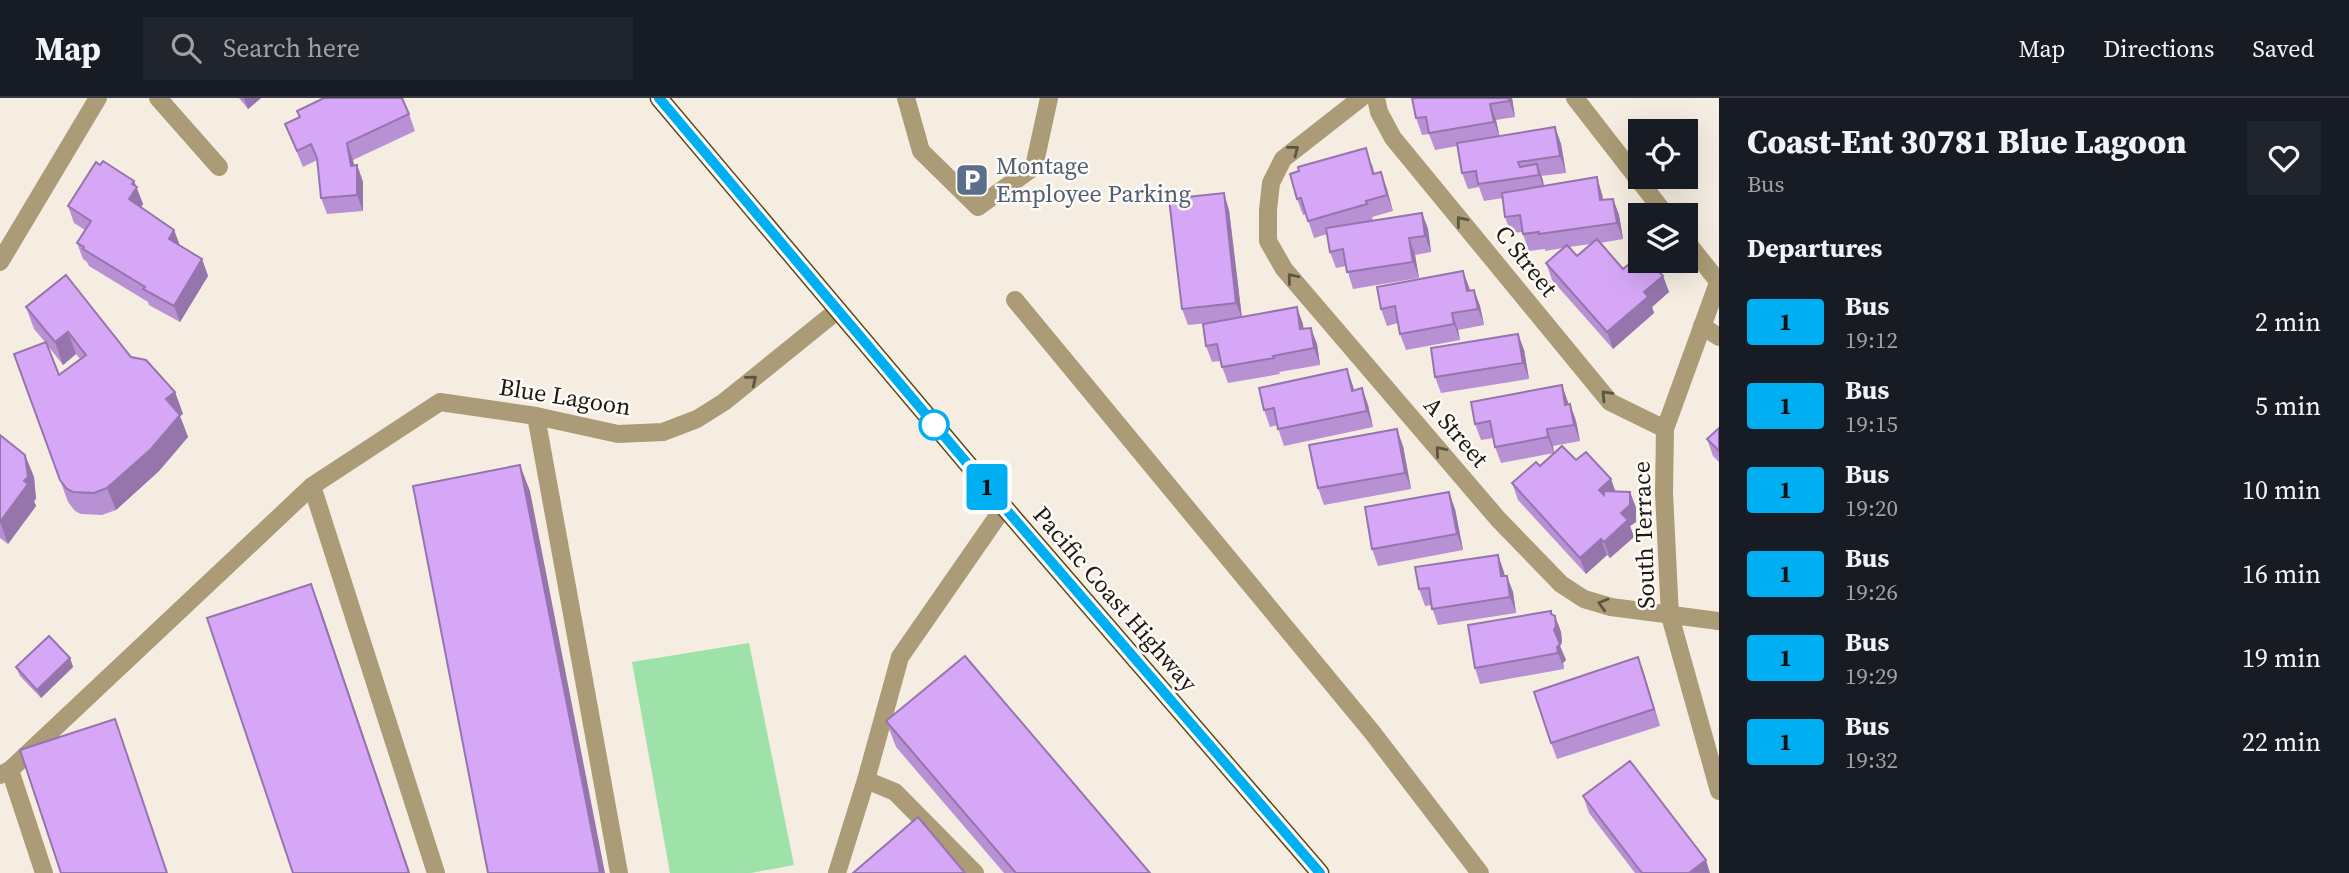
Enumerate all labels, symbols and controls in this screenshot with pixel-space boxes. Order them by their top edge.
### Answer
search box [143,17,633,80]
text: Map [35,26,101,71]
icon: search [167,29,205,67]
text: Search here [223,30,360,66]
text: Map [2018,32,2065,65]
text: Directions [2103,32,2214,65]
text: Saved [2252,32,2314,65]
map controls [1628,119,1698,273]
button: locate [1628,119,1698,189]
text: Coast-Ent 30781 Blue Lagoon [1747,119,2187,164]
button: heart [2247,121,2321,195]
one-way arrow [1287,145,1299,158]
place label: Montage Employee Parking [996,149,1191,210]
parking icon: Montage Employee Parking [953,161,991,199]
text: Bus [1747,168,1784,200]
button: layers [1628,203,1698,273]
one-way arrow [1457,216,1469,229]
street label: C Street [1488,218,1565,303]
text: Departures [1747,230,1882,266]
one-way arrow [1288,273,1300,286]
text: Bus [1845,288,1889,324]
text: 2 min [2255,304,2321,340]
text: 1 [1779,305,1792,338]
text: 19:12 [1845,324,1898,356]
street label: Blue Lagoon [497,370,633,423]
text: Bus [1845,372,1889,408]
one-way arrow [745,375,757,388]
text: 5 min [2255,388,2321,424]
street label: A Street [1417,389,1496,474]
text: 1 [1779,389,1792,422]
one-way arrow [1602,391,1615,404]
text: 19:15 [1845,408,1898,440]
unlabelled marker [919,410,949,440]
one-way arrow [1436,446,1448,459]
text: Bus [1845,456,1889,492]
street label: South Terrace [1624,461,1663,609]
line badge: 1 [964,464,1010,510]
text: 1 [980,470,994,503]
text: 10 min [2242,472,2321,508]
text: 1 [1779,473,1792,506]
text: 19:20 [1845,492,1898,524]
street label: Pacific Coast Highway [1026,499,1206,699]
text: Bus [1845,540,1889,576]
text: 16 min [2242,556,2321,592]
text: 1 [1779,557,1792,590]
text: 19:26 [1845,576,1898,608]
one-way arrow [1597,598,1609,613]
text: Bus [1845,624,1889,660]
text: 19 min [2242,640,2321,676]
text: 1 [1779,641,1792,674]
text: 19:29 [1845,660,1898,692]
text: Bus [1845,708,1889,744]
text: 22 min [2242,724,2321,760]
text: 1 [1779,725,1792,758]
text: 19:32 [1845,744,1898,776]

